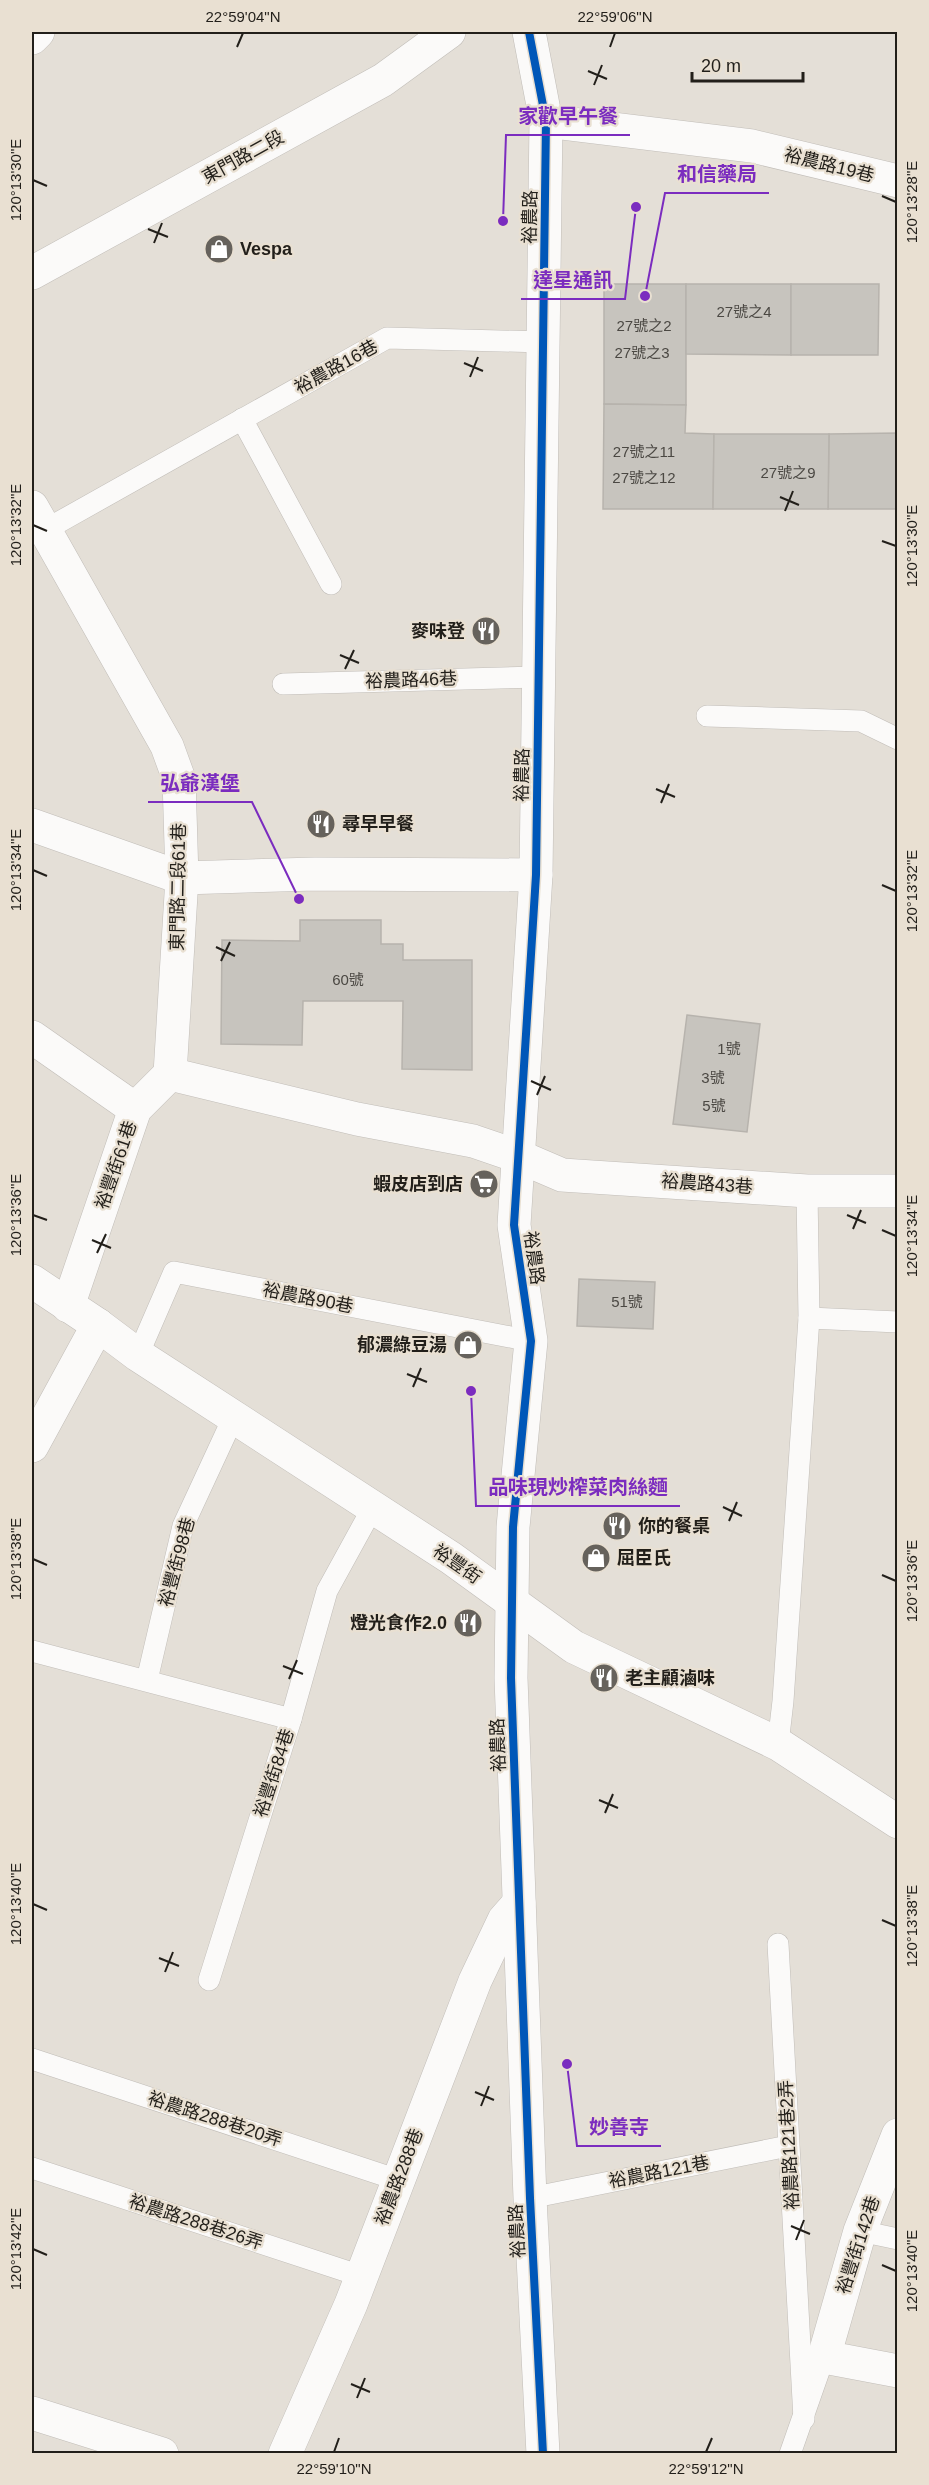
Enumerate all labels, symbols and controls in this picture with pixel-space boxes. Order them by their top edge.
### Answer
text: 22°59'04"N [205,8,281,25]
text: 22°59'06"N [577,8,653,25]
scale bar [692,45,803,83]
text: 20 m [701,56,741,76]
callout: 家歡早午餐 [506,97,630,135]
text: 家歡早午餐 [518,105,618,127]
street label: 東門路二段 [199,126,287,188]
text: 120°13'30"E [7,139,24,221]
street label: 裕農路19巷 [782,144,876,186]
callout: 和信藥局 [665,155,769,193]
text: 120°13'28"E [903,161,920,243]
text: 和信藥局 [677,163,757,185]
street label: 裕農路 [520,190,540,244]
shop icon: Vespa [203,233,235,265]
place label: Vespa [240,239,293,259]
callout: 達星通訊 [521,261,625,299]
text: 達星通訊 [533,269,613,291]
house number: 27號之4 [716,303,772,320]
house number: 27號之2 [616,317,672,334]
street label: 裕農路16巷 [291,336,381,398]
house number: 27號之3 [614,344,670,361]
house number: 27號之11 [613,443,675,460]
house number: 27號之9 [760,464,816,481]
house number: 27號之12 [612,469,676,486]
text: 120°13'32"E [7,484,24,566]
text: 120°13'30"E [903,505,920,587]
restaurant icon: 麥味登 [470,615,502,647]
place label: 麥味登 [411,621,465,641]
street label: 裕農路46巷 [365,668,457,692]
street label: 裕農路 [512,748,532,802]
callout: 弘爺漢堡 [148,764,252,802]
text: 弘爺漢堡 [160,772,240,794]
restaurant icon: 尋早早餐 [305,808,337,840]
place label: 尋早早餐 [342,814,414,834]
street label: 東門路二段61巷 [167,823,189,951]
text: 120°13'34"E [7,829,24,911]
text: 120°13'32"E [903,850,920,932]
house number: 60號 [332,971,364,988]
house number: 1號 [717,1040,741,1057]
house number: 3號 [701,1069,725,1086]
house number: 5號 [702,1097,726,1114]
street label: 裕豐街61巷 [92,1118,140,1212]
supermarket icon: 蝦皮店到店 [468,1168,500,1200]
street label: 裕農路43巷 [660,1171,754,1197]
text: 120°13'36"E [7,1174,24,1256]
place label: 蝦皮店到店 [373,1174,463,1194]
text: 120°13'34"E [903,1195,920,1277]
street label: 裕農路 [520,1230,548,1286]
street label: 裕農路90巷 [261,1279,355,1317]
house number: 51號 [611,1293,643,1310]
shop icon: 郁濃綠豆湯 [452,1329,484,1361]
place label: 郁濃綠豆湯 [357,1334,447,1355]
callout: 品味現炒榨菜肉絲麵 [476,1468,680,1506]
text: 品味現炒榨菜肉絲麵 [488,1476,668,1498]
restaurant icon: 你的餐桌 [601,1510,633,1542]
street label: 裕豐街98巷 [155,1515,199,1609]
place label: 你的餐桌 [638,1516,710,1536]
text: 120°13'38"E [7,1518,24,1600]
street label: 裕豐街 [429,1540,485,1588]
text: 120°13'36"E [903,1540,920,1622]
shop icon: 屈臣氏 [580,1542,612,1574]
place label: 屈臣氏 [617,1548,671,1568]
restaurant icon: 燈光食作2.0 [452,1607,484,1639]
place label: 燈光食作2.0 [350,1613,447,1633]
restaurant icon: 老主顧滷味 [588,1662,620,1694]
place label: 老主顧滷味 [625,1668,715,1688]
street label: 裕農路 [487,1718,509,1772]
street label: 裕豐街84巷 [250,1726,298,1820]
text: 120°13'40"E [7,1863,24,1945]
text: 120°13'38"E [903,1885,920,1967]
street label: 裕農路121巷2弄 [776,2080,802,2210]
street label: 裕農路288巷20弄 [145,2088,285,2150]
callout: 妙善寺 [577,2108,661,2146]
text: 妙善寺 [589,2116,649,2138]
street label: 裕農路288巷 [371,2126,427,2228]
street label: 裕農路121巷 [607,2152,711,2192]
street label: 裕農路288巷26弄 [126,2191,266,2253]
street label: 裕豐街142巷 [833,2193,883,2297]
street label: 裕農路 [506,2204,528,2258]
text: 120°13'42"E [7,2208,24,2290]
text: 120°13'40"E [903,2230,920,2312]
text: 22°59'10"N [296,2460,372,2477]
text: 22°59'12"N [668,2460,744,2477]

